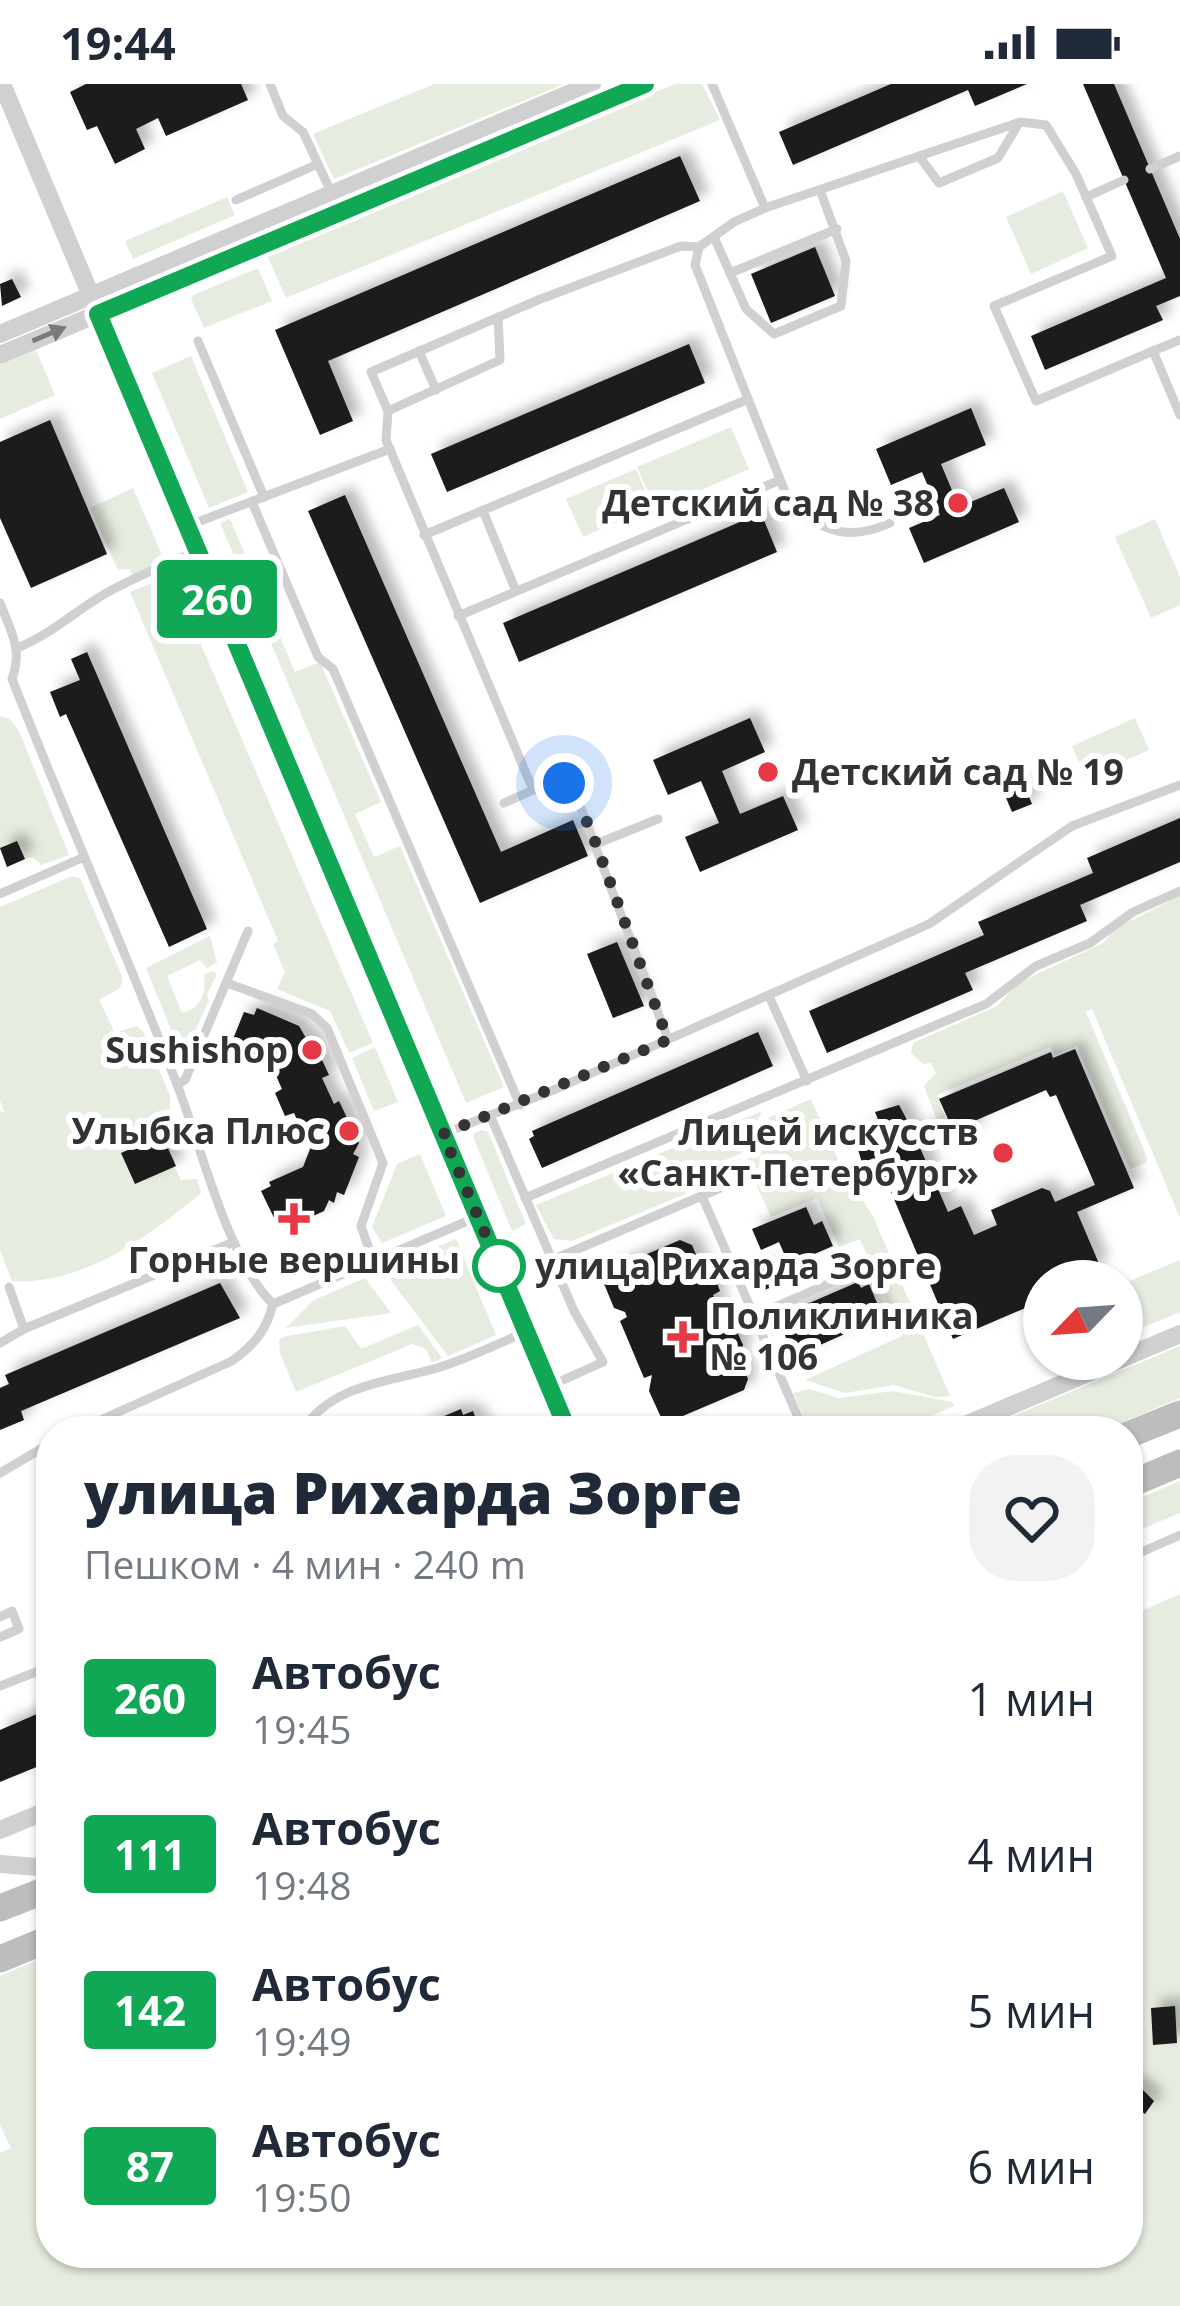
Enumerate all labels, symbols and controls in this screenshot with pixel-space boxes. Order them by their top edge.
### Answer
text: 19:44 [60,12,176,73]
one-way arrow [31,324,67,343]
place label: Детский сад № 38 [602,478,934,527]
marker: Детский сад № 38 [945,490,971,516]
line badge: 260 [148,560,286,638]
text: 260 [181,570,253,627]
place label: Детский сад № 19 [792,747,1124,796]
your location [534,753,594,813]
marker: Детский сад № 19 [755,759,781,785]
place label: Sushishop [105,1025,288,1074]
marker: Sushishop [299,1037,325,1063]
place label: Улыбка Плюс [71,1106,325,1155]
place label: Лицей искусств «Санкт-Петербург» [617,1107,979,1197]
marker: Улыбка Плюс [336,1118,362,1144]
marker: Лицей искусств «Санкт-Петербург» [990,1140,1016,1166]
marker: Горные вершины [281,1206,307,1232]
place label: Горные вершины [128,1235,460,1284]
marker: улица Рихарда Зорге [474,1241,524,1291]
place label: улица Рихарда Зорге [535,1241,936,1290]
north arrow [1023,1260,1143,1380]
map controls [1023,1260,1143,1380]
place label: Поликлиника № 106 [710,1291,974,1381]
marker: Поликлиника № 106 [667,1321,699,1353]
text: улица Рихарда Зорге [84,1453,742,1531]
button: heart [969,1455,1095,1581]
text: Пешком · 4 мин · 240 m [84,1537,526,1590]
text: Автобус [252,1641,441,1702]
text: 1 мин [967,1668,1095,1729]
text: 260 [114,1669,186,1726]
text: 19:45 [252,1702,351,1755]
text: Автобус [252,1797,441,1858]
text: 4 мин [967,1824,1095,1885]
text: 111 [114,1825,186,1882]
text: 19:48 [252,1858,351,1911]
text: Автобус [252,1953,441,2014]
text: 5 мин [967,1980,1095,2041]
text: 142 [114,1981,186,2038]
text: 19:49 [252,2014,351,2067]
text: Автобус [252,2109,441,2170]
text: 6 мин [967,2136,1095,2197]
text: 87 [126,2137,174,2194]
text: 19:50 [252,2170,351,2223]

